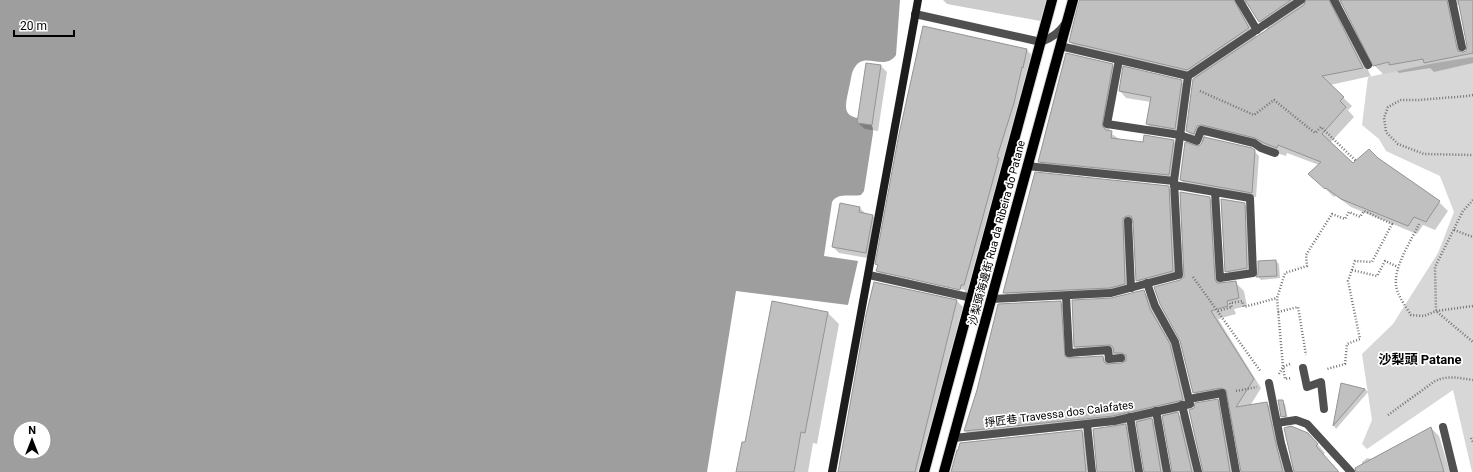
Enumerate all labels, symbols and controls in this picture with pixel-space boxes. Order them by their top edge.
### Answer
scale bar [14,12,74,38]
text: 20 m [20,19,47,33]
street label: 沙梨頭海邊街 Rua da Ribeira do Patane [966,139,1028,327]
district label: 沙梨頭 Patane [1378,352,1462,367]
street label: 掙匠巷 Travessa dos Calafates [984,398,1135,430]
north arrow [12,420,52,460]
text: N [28,424,36,437]

